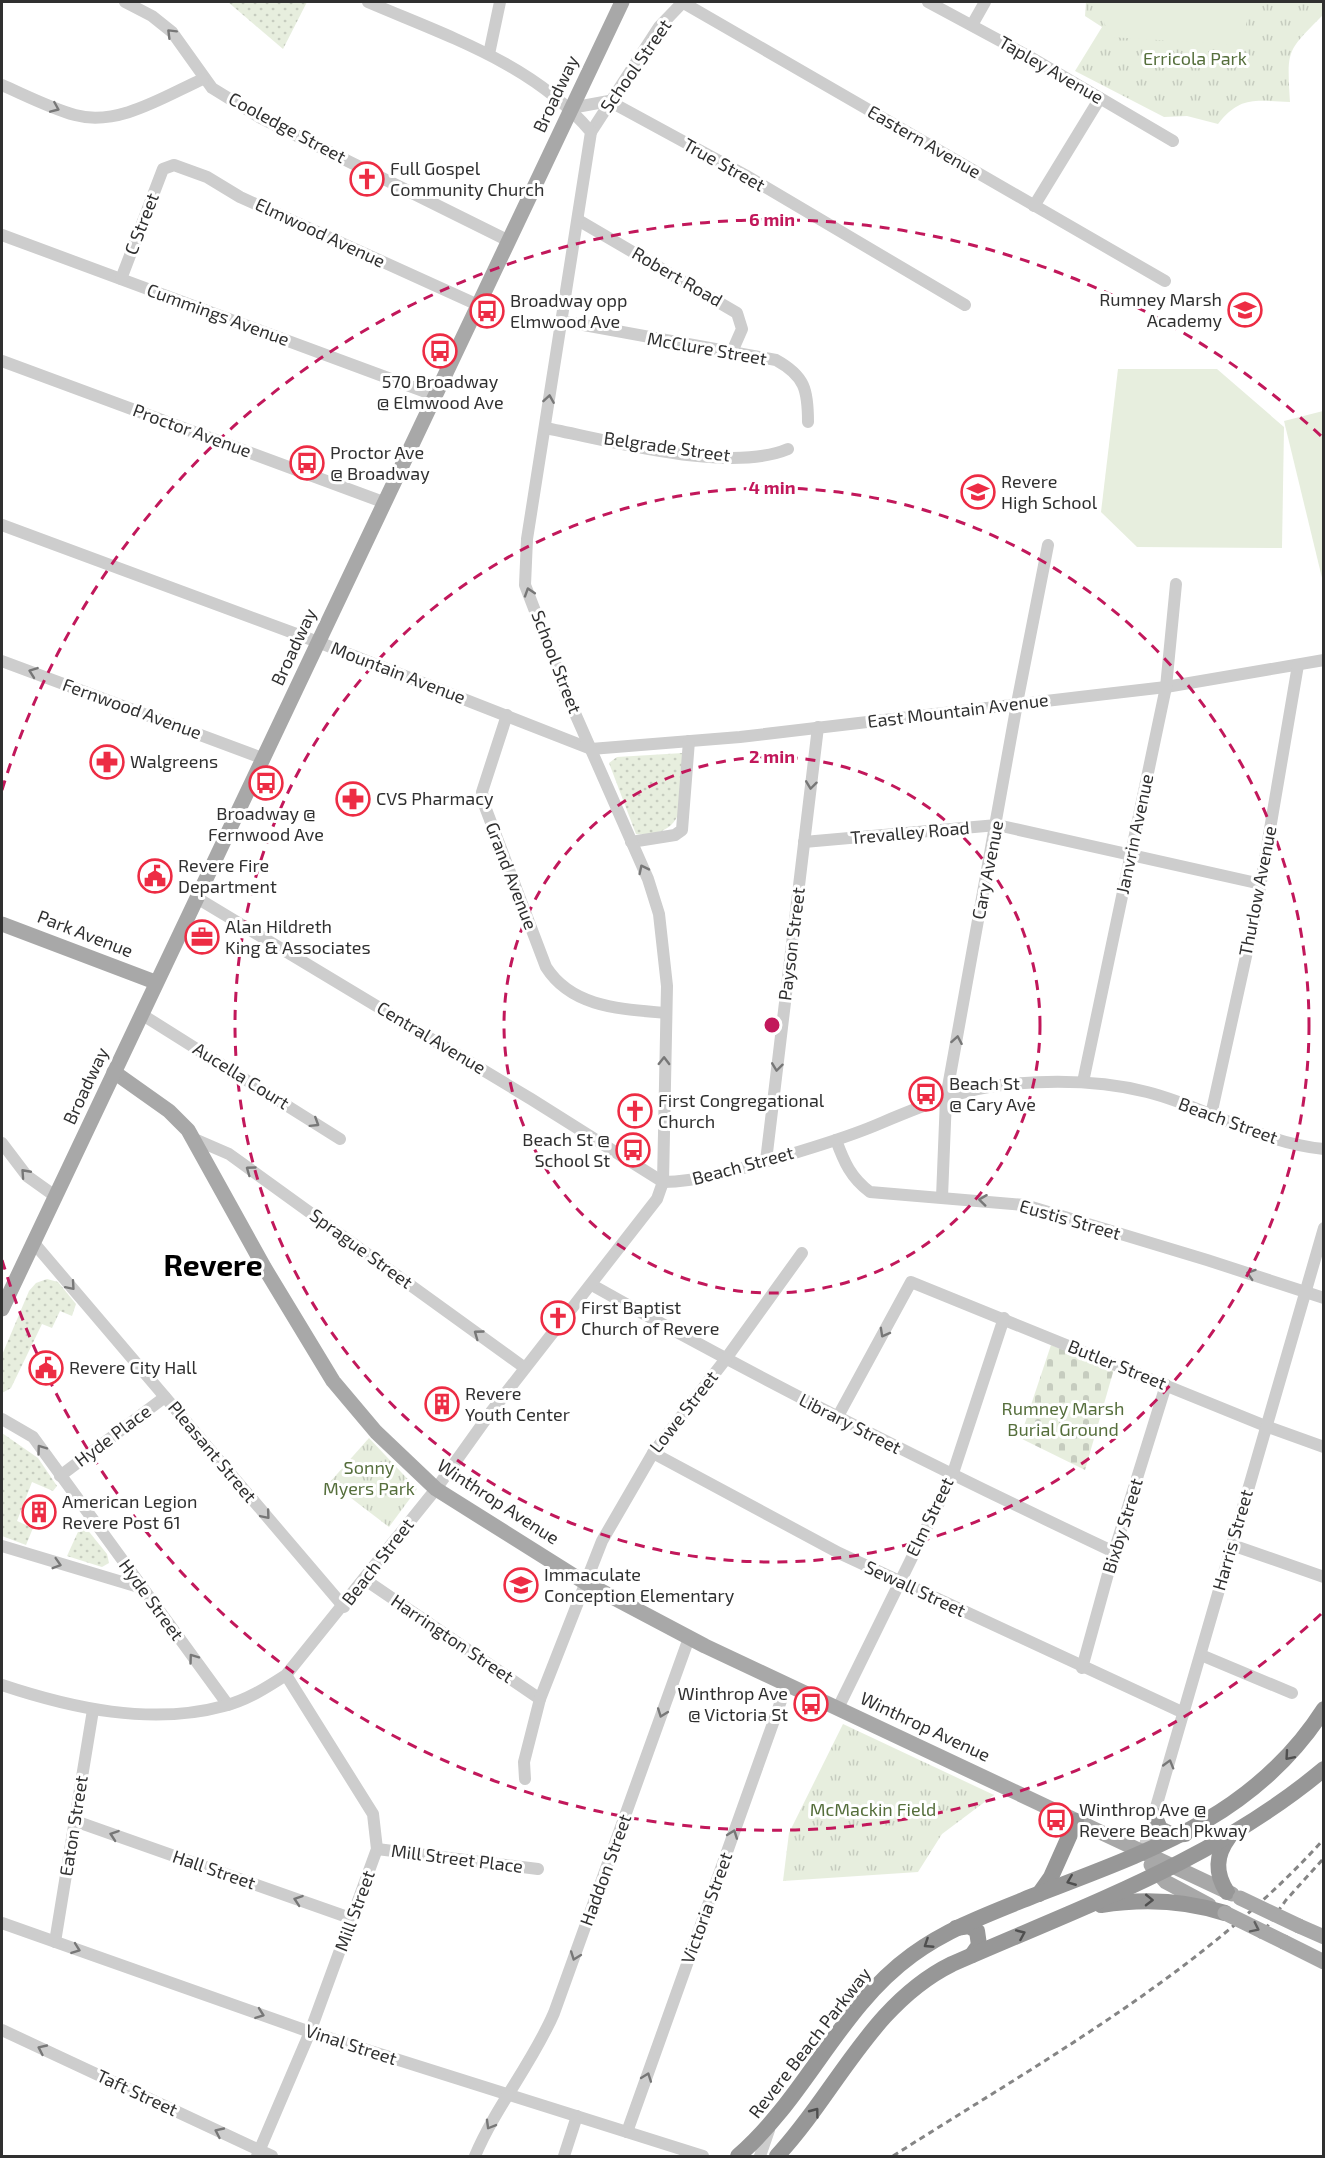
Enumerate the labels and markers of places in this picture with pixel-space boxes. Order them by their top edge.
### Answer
place label: Full Gospel Community Church [390,157,544,200]
church icon: Full Gospel Community Church [349,161,385,197]
place label: Rumney Marsh Academy [1099,288,1222,331]
place label: Broadway opp Elmwood Ave [510,289,627,332]
school or university icon: Rumney Marsh Academy [1227,292,1263,328]
bus stop icon: Broadway opp Elmwood Ave [469,293,505,329]
bus stop icon: 570 Broadway @ Elmwood Ave [422,333,458,369]
place label: 570 Broadway @ Elmwood Ave [376,370,504,413]
place label: Proctor Ave @ Broadway [330,441,430,484]
bus stop icon: Proctor Ave @ Broadway [289,445,325,481]
place label: Revere High School [1001,470,1098,513]
school or university icon: Revere High School [960,474,996,510]
pharmacy icon: Walgreens [89,744,125,780]
place label: Walgreens [130,750,218,772]
bus stop icon: Broadway @ Fernwood Ave [248,765,284,801]
pharmacy icon: CVS Pharmacy [335,781,371,817]
place label: CVS Pharmacy [376,787,494,809]
place label: Broadway @ Fernwood Ave [208,802,324,845]
place label: Revere Fire Department [178,854,277,897]
public building icon: Revere Fire Department [137,858,173,894]
place label: Alan Hildreth King & Associates [225,915,371,958]
office icon: Alan Hildreth King & Associates [184,919,220,955]
centre of rings [762,1015,782,1035]
place label: Beach St @ Cary Ave [949,1072,1036,1115]
bus stop icon: Beach St @ Cary Ave [908,1076,944,1112]
place label: First Congregational Church [658,1089,825,1132]
church icon: First Congregational Church [617,1093,653,1129]
place label: Beach St @ School St [522,1128,610,1171]
bus stop icon: Beach St @ School St [615,1132,651,1168]
place label: First Baptist Church of Revere [581,1296,719,1339]
church icon: First Baptist Church of Revere [540,1300,576,1336]
public building icon: Revere City Hall [28,1350,64,1386]
place label: Revere City Hall [69,1356,197,1378]
place label: Revere Youth Center [465,1382,570,1425]
building icon: Revere Youth Center [424,1386,460,1422]
place label: American Legion Revere Post 61 [62,1490,198,1533]
building icon: American Legion Revere Post 61 [21,1494,57,1530]
place label: Immaculate Conception Elementary [544,1563,735,1606]
school or university icon: Immaculate Conception Elementary [503,1567,539,1603]
place label: Winthrop Ave @ Victoria St [678,1682,788,1725]
bus stop icon: Winthrop Ave @ Victoria St [793,1686,829,1722]
place label: Winthrop Ave @ Revere Beach Pkway [1079,1798,1248,1841]
bus stop icon: Winthrop Ave @ Revere Beach Pkway [1038,1802,1074,1838]

